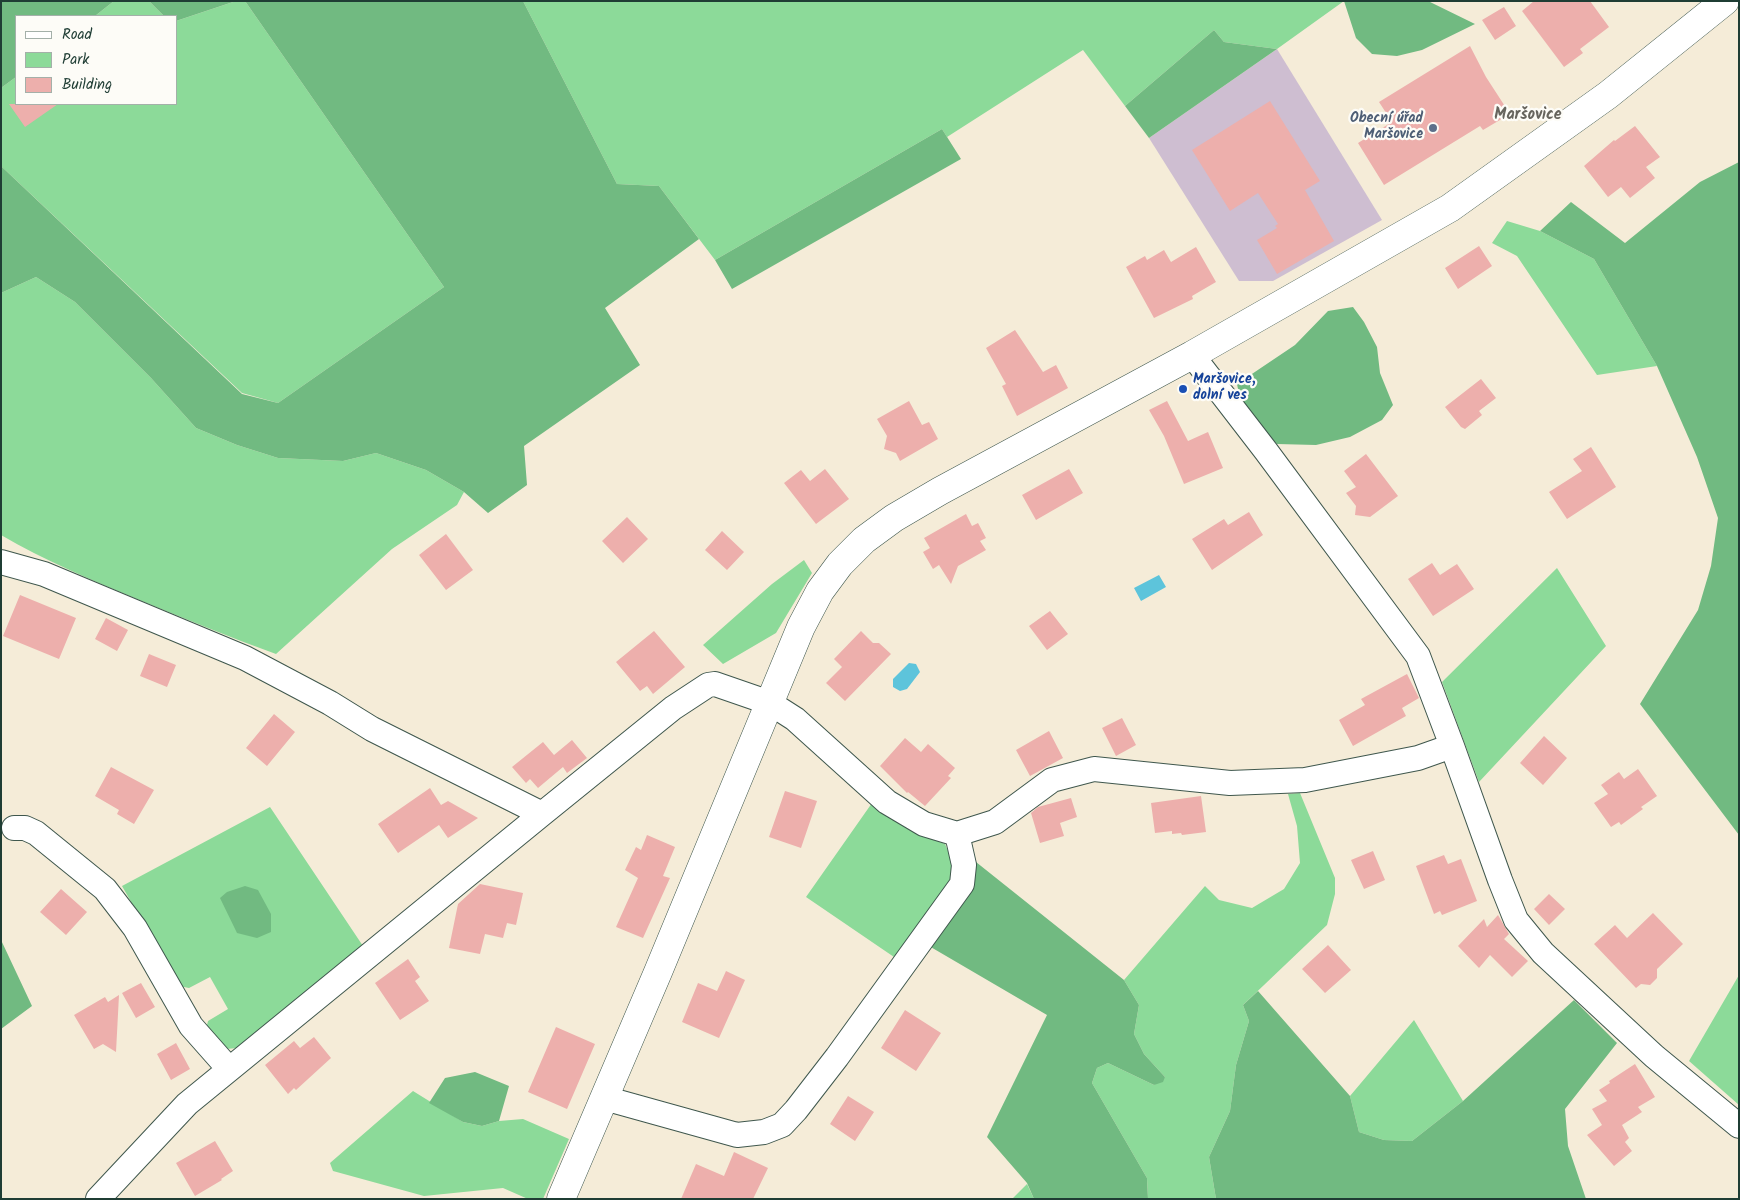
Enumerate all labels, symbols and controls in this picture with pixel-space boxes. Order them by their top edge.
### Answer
legend [15,15,178,105]
text: Road [62,23,92,47]
text: Park [62,48,89,72]
text: Building [62,73,112,97]
district label: Maršovice [1494,106,1562,126]
place label: Obecní úřad Maršovice [1350,112,1423,144]
marker: Obecní úřad Maršovice [1427,122,1439,134]
place label: Maršovice, dolní ves [1193,373,1256,406]
marker: Maršovice, dolní ves [1177,383,1189,395]

